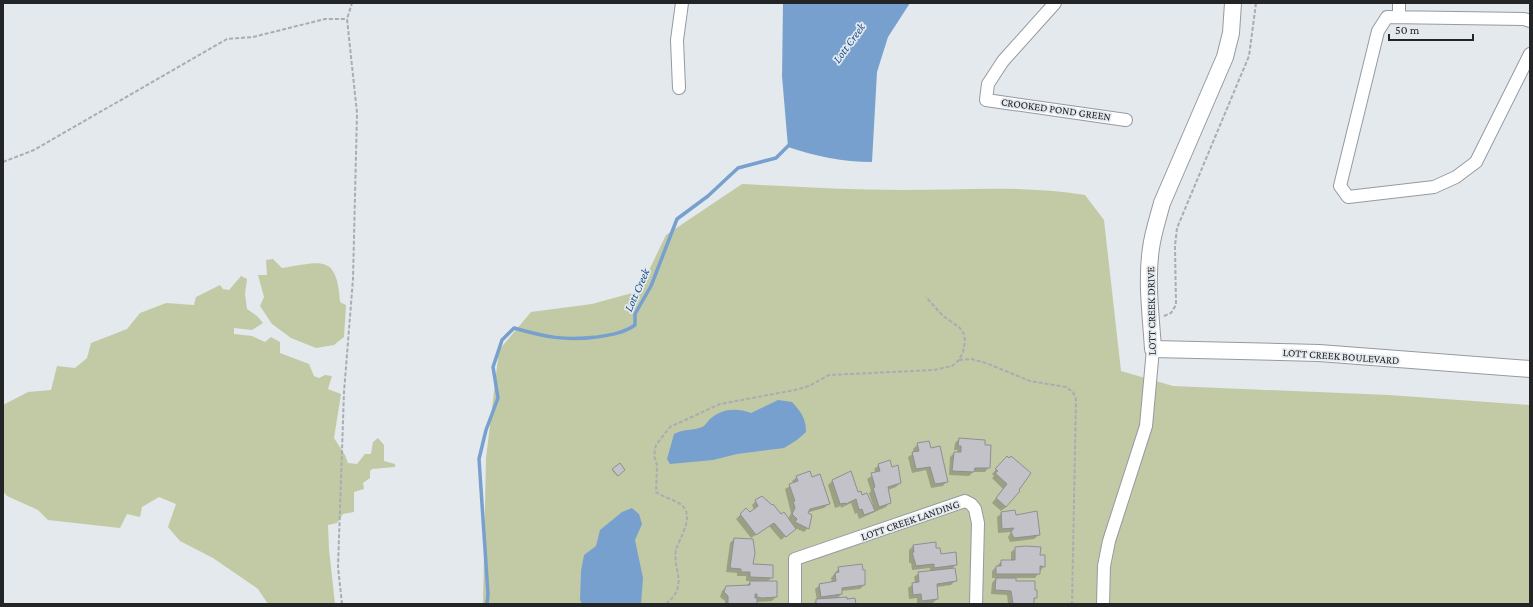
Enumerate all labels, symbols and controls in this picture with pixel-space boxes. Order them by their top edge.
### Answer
scale bar [1389,16,1473,42]
water label: Lott Creek [830,20,869,66]
text: 50 m [1395,23,1420,37]
street label: CROOKED POND GREEN [1000,95,1112,123]
water label: Lott Creek [621,266,653,314]
street label: LOTT CREEK DRIVE [1144,267,1158,355]
street label: LOTT CREEK BOULEVARD [1282,346,1400,366]
street label: LOTT CREEK LANDING [859,497,961,543]

